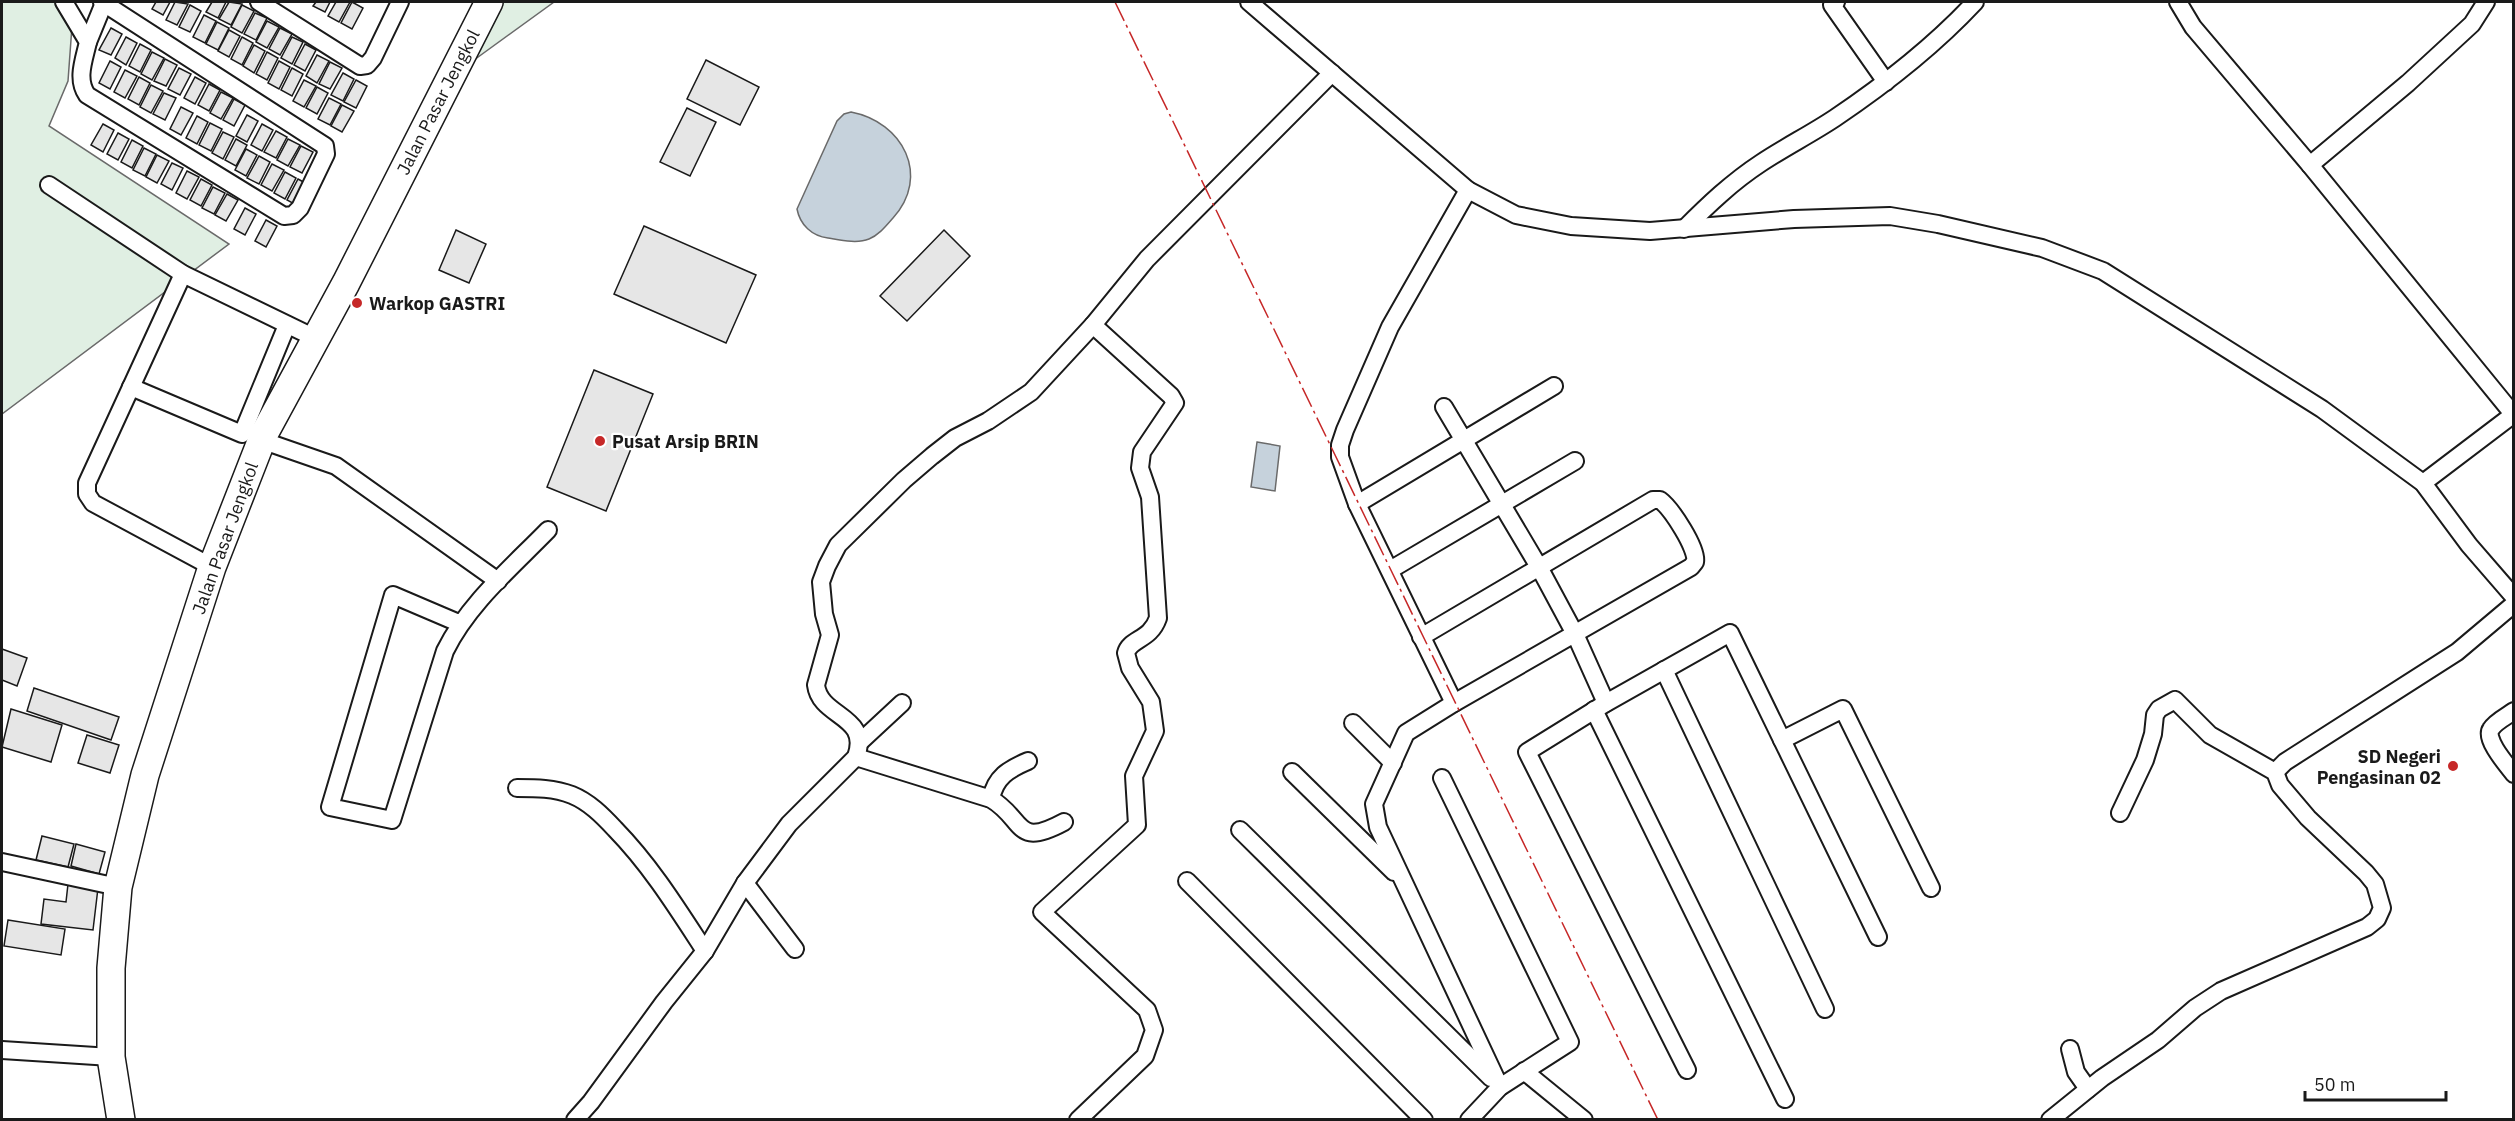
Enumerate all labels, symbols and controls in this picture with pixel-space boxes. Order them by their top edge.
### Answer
street label: Jalan Pasar Jengkol [391,25,485,179]
place label: Warkop GASTRI [369,292,505,315]
marker: Warkop GASTRI [350,296,364,310]
place label: Pusat Arsip BRIN [612,430,759,453]
marker: Pusat Arsip BRIN [593,434,607,448]
street label: Jalan Pasar Jengkol [187,459,263,617]
place label: SD Negeri Pengasinan 02 [2317,745,2441,789]
marker: SD Negeri Pengasinan 02 [2446,759,2460,773]
scale bar [2305,1064,2446,1102]
text: 50 m [2314,1073,2356,1096]

